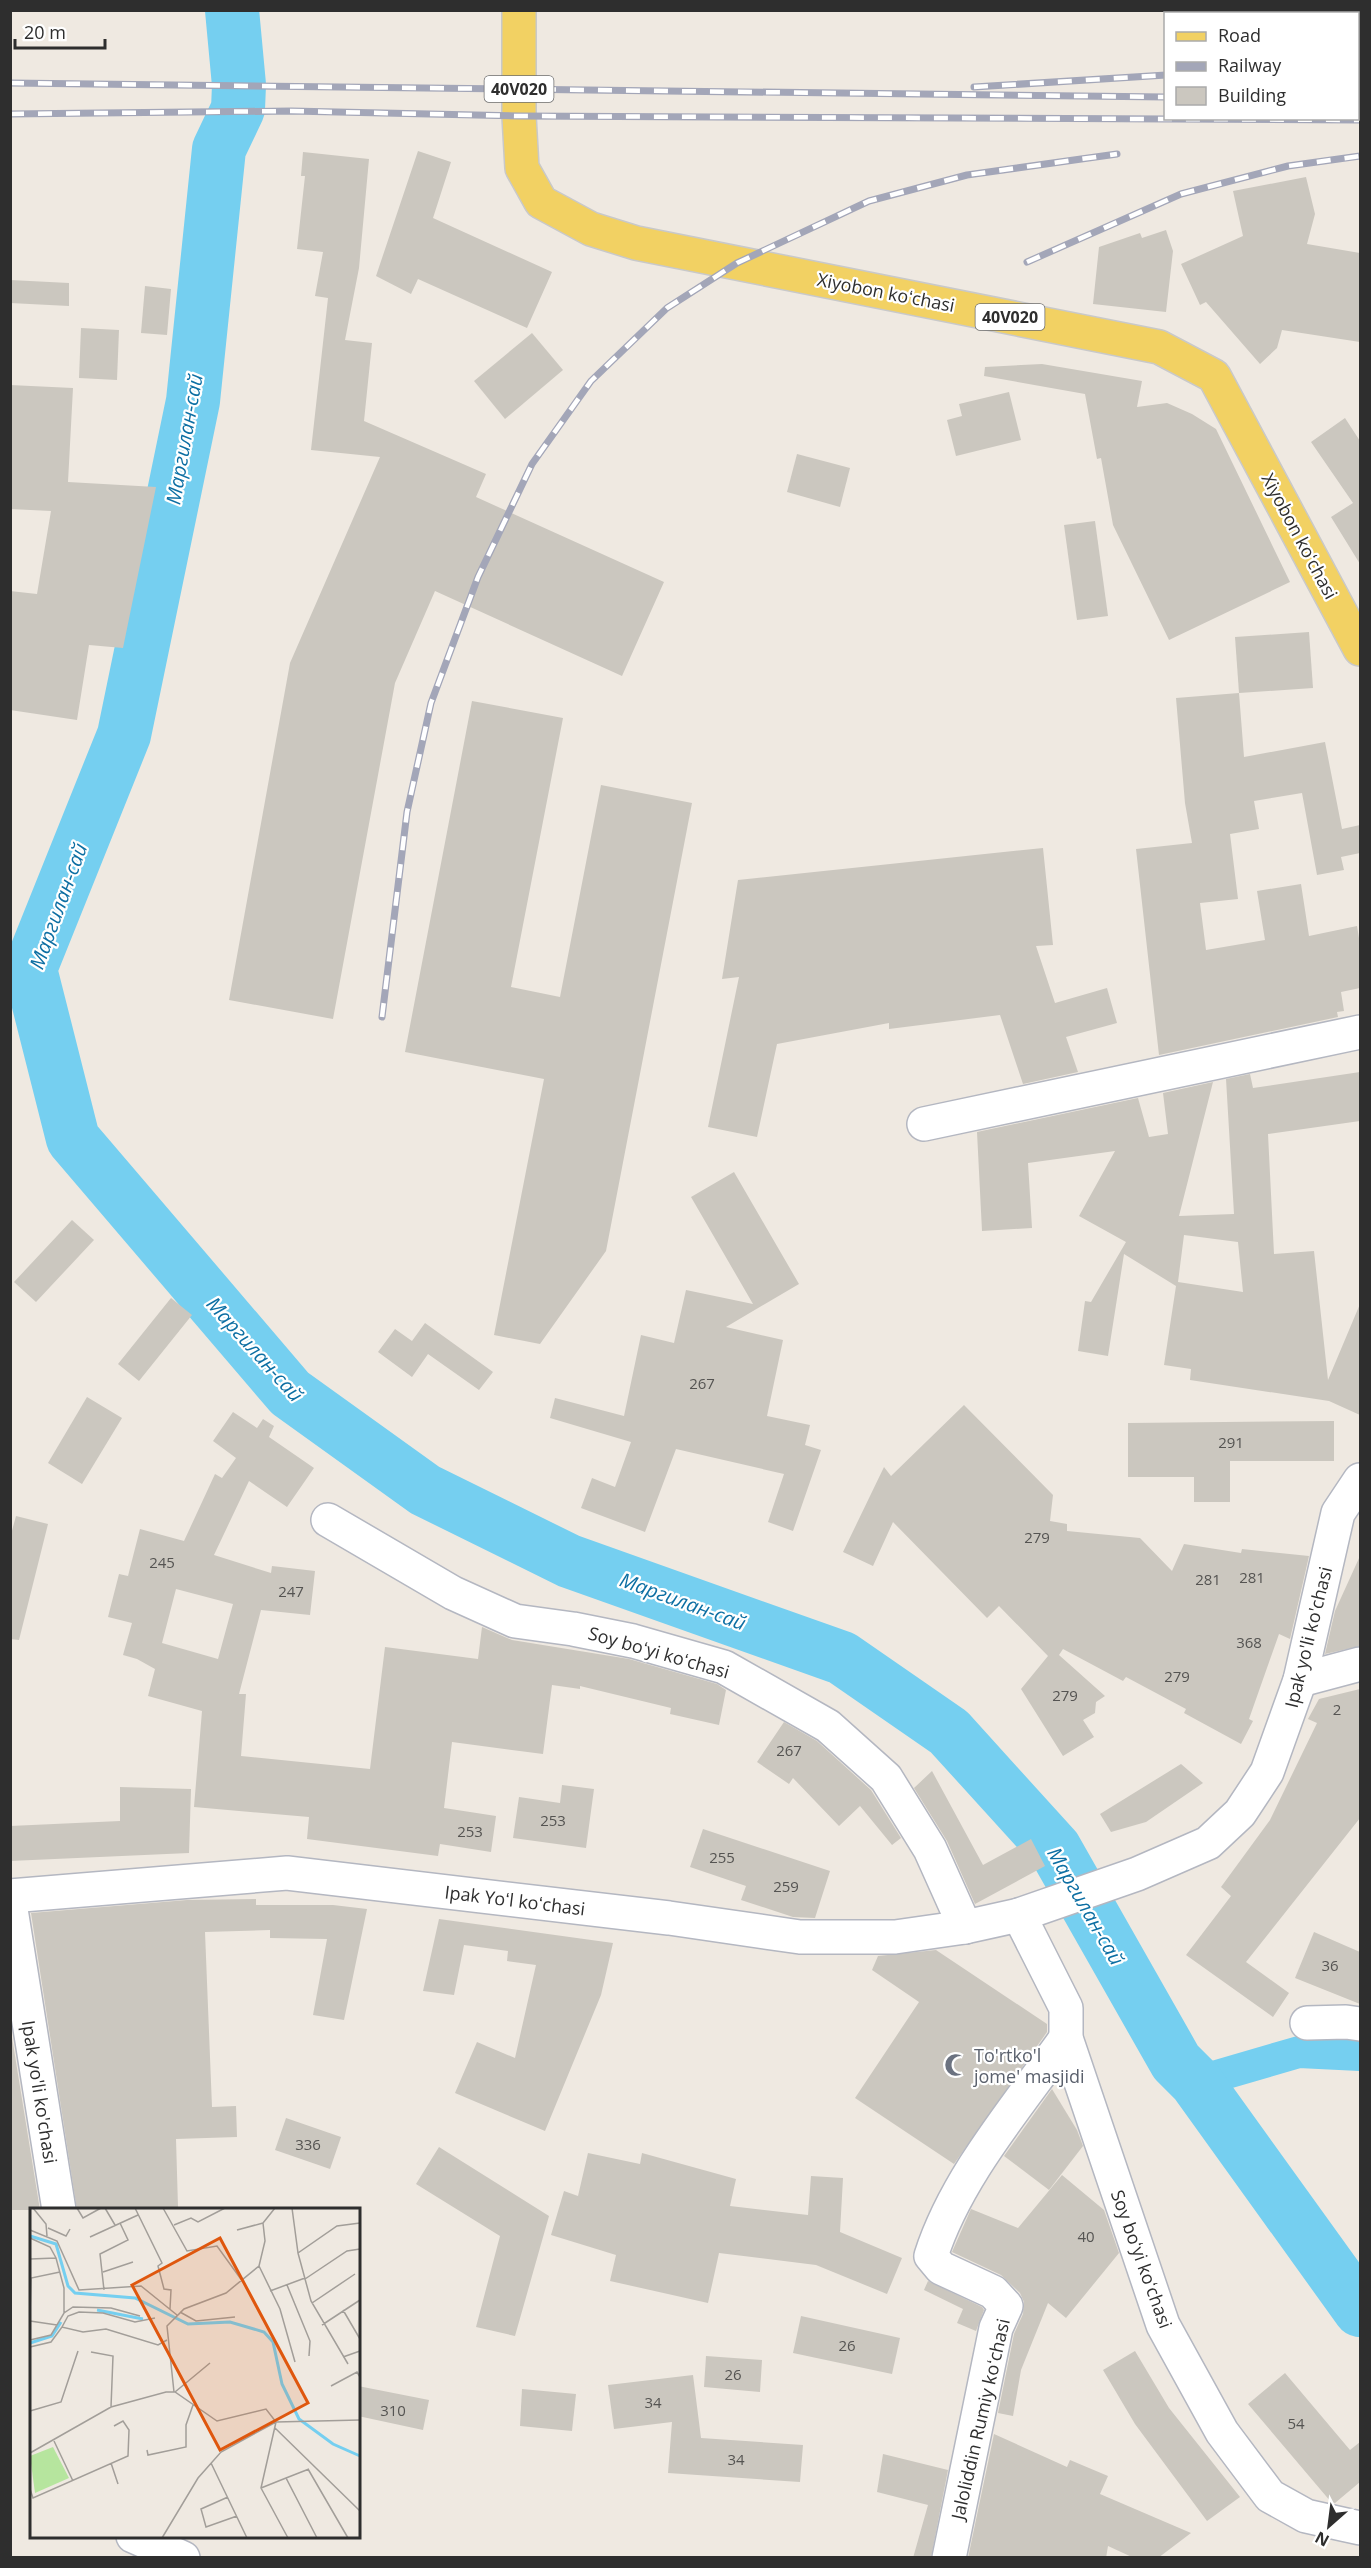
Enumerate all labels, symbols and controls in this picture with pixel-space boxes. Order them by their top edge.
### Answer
scale bar [15,12,105,50]
legend [1164,12,1359,120]
text: 20 m [24,20,66,44]
text: Road [1218,23,1261,47]
text: Railway [1218,53,1282,77]
road number: 40V020 [484,76,554,102]
text: Building [1218,83,1286,107]
street label: Xiyobon koʻchasi [815,267,957,317]
road number: 40V020 [976,304,1044,330]
water label: Маргилан-сай [159,371,209,507]
street label: Xiyobon koʻchasi [1257,469,1343,603]
water label: Маргилан-сай [23,839,93,973]
water label: Маргилан-сай [201,1291,310,1408]
house number: 267 [689,1373,715,1393]
house number: 291 [1218,1432,1244,1452]
house number: 279 [1024,1527,1050,1547]
house number: 245 [149,1552,175,1572]
street label: Ipak yo'li ko'chasi [1279,1564,1337,1710]
water label: Маргилан-сай [616,1566,750,1636]
house number: 281 [1239,1567,1265,1587]
house number: 281 [1195,1569,1221,1589]
house number: 247 [278,1581,304,1601]
street label: Soy boʻyi koʻchasi [586,1620,732,1684]
house number: 368 [1236,1632,1262,1652]
house number: 279 [1164,1666,1190,1686]
house number: 279 [1052,1685,1078,1705]
house number: 2 [1333,1699,1341,1719]
house number: 267 [776,1740,802,1760]
house number: 253 [540,1810,566,1830]
house number: 253 [457,1821,483,1841]
water label: Маргилан-сай [1041,1842,1131,1970]
house number: 255 [709,1847,735,1867]
house number: 259 [773,1876,799,1896]
street label: Ipak Yoʻl koʻchasi [443,1879,587,1921]
house number: 36 [1321,1955,1339,1975]
street label: Ipak yo'li ko'chasi [17,2019,63,2165]
place label: To'rtko'l jome' masjidi [973,2043,1085,2088]
mosque icon: To'rtko'l jome' masjidi [943,2052,969,2078]
house number: 336 [295,2134,321,2154]
street label: Soy boʻyi koʻchasi [1106,2187,1178,2331]
inset map [30,2208,360,2538]
house number: 40 [1077,2226,1095,2246]
street label: Jaloliddin Rumiy koʻchasi [945,2316,1015,2524]
house number: 26 [838,2335,856,2355]
house number: 26 [724,2364,742,2384]
house number: 34 [644,2392,662,2412]
house number: 310 [380,2400,406,2420]
house number: 54 [1287,2413,1305,2433]
house number: 34 [727,2449,745,2469]
north arrow [1299,2496,1359,2556]
text: N [1311,2526,1333,2552]

